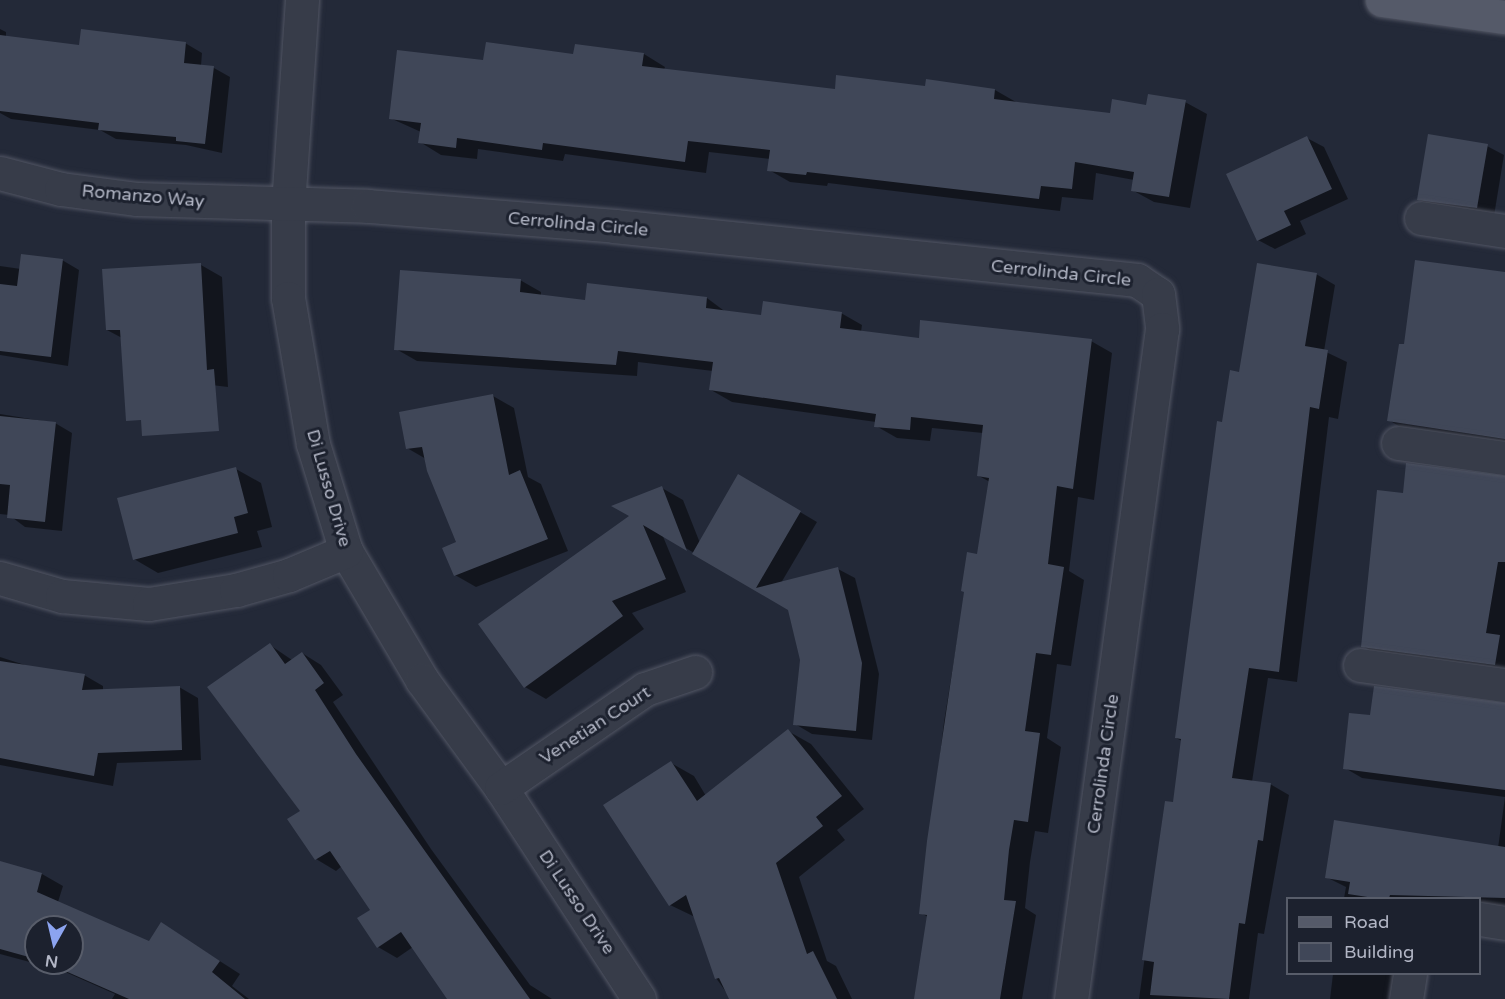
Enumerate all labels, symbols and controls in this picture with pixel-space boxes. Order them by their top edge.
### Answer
street label: Romanzo Way [81,180,205,212]
street label: Cerrolinda Circle [507,207,649,241]
street label: Cerrolinda Circle [990,255,1132,291]
street label: Di Lusso Drive [302,427,356,549]
street label: Venetian Court [536,681,654,769]
street label: Cerrolinda Circle [1083,693,1123,835]
street label: Di Lusso Drive [534,846,620,958]
legend [1286,897,1481,975]
text: Road [1344,911,1389,933]
north arrow [24,915,84,975]
text: Building [1344,941,1414,963]
text: N [44,950,60,972]

